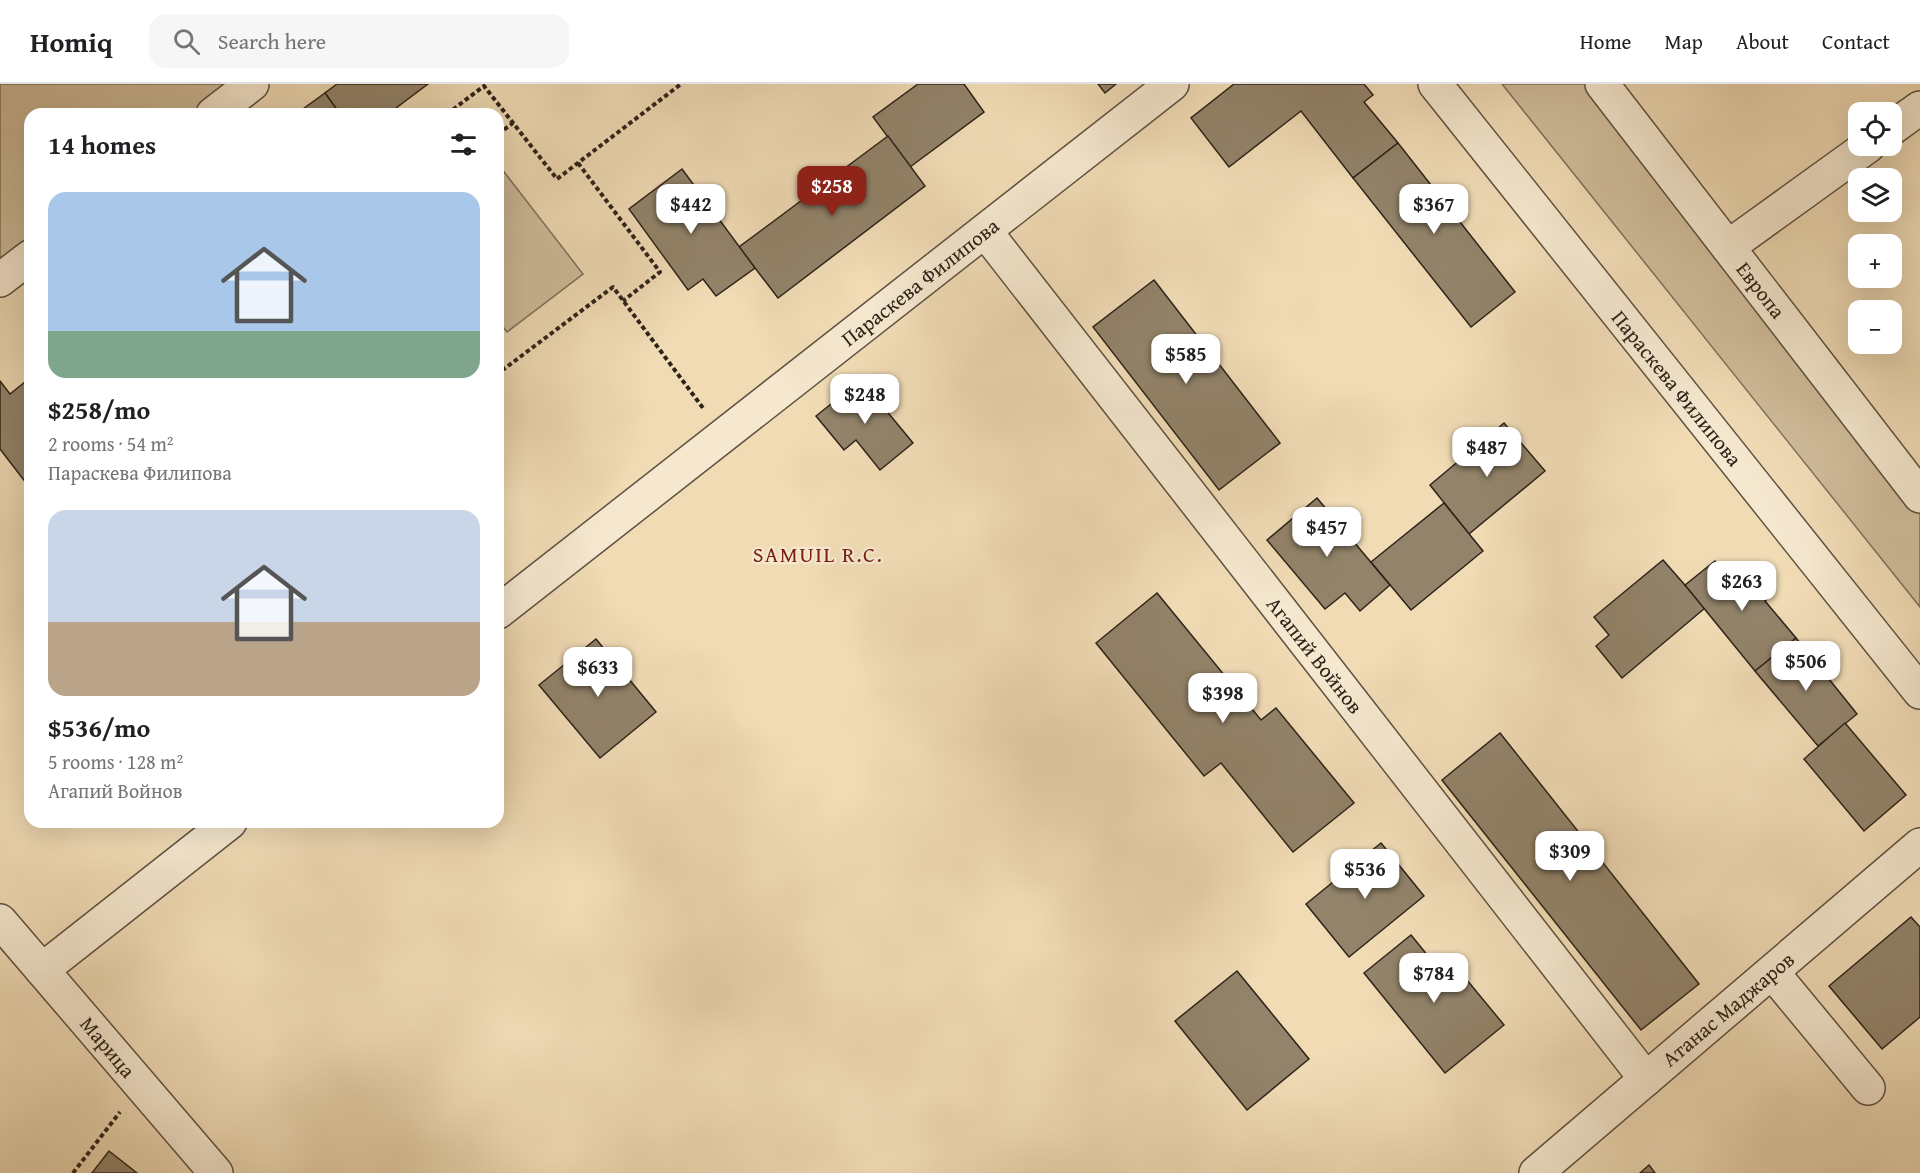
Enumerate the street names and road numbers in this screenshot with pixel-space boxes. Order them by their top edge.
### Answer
street label: Параскева Филипова [834,210,1006,354]
street label: Европа [1729,255,1793,325]
street label: Параскева Филипова [1604,303,1750,473]
street label: Агапий Войнов [1259,590,1371,720]
street label: Атанас Маджаров [1655,944,1801,1074]
street label: Марица [73,1009,143,1085]

